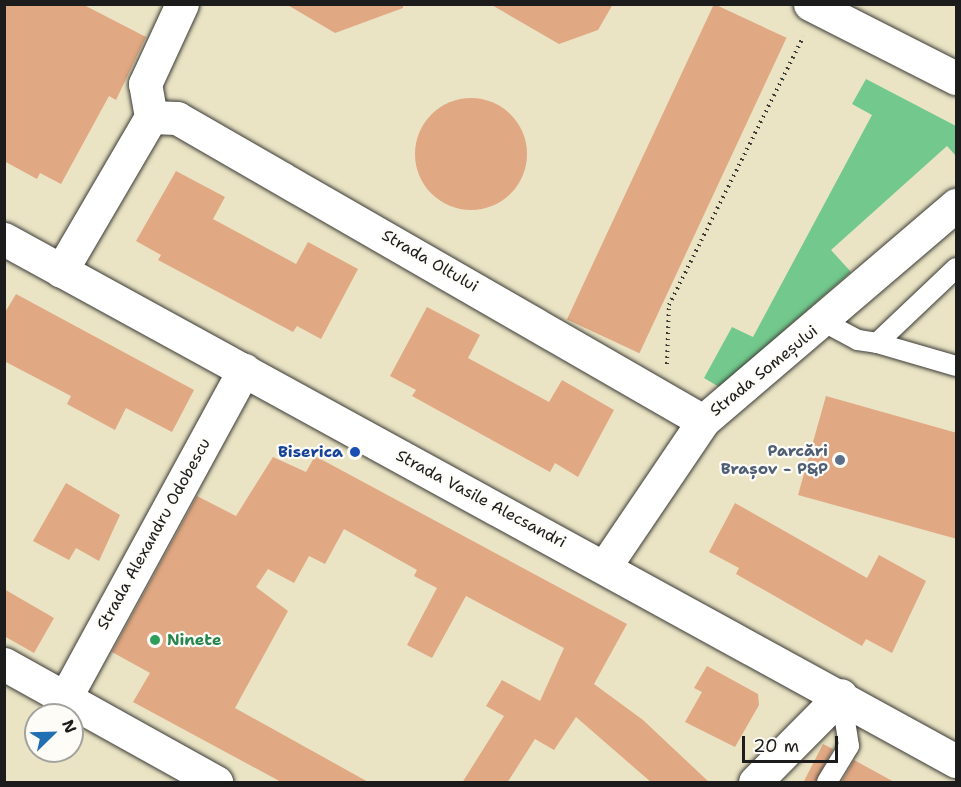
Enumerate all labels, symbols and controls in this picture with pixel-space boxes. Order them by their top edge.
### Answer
street label: Strada Oltului [378,226,482,296]
street label: Strada Someșului [706,322,822,420]
street label: Strada Alexandru Odobescu [93,435,215,633]
place label: Parcări Brașov - P&P [721,441,828,479]
place label: Biserica [278,442,343,462]
marker: Biserica [348,445,362,459]
street label: Strada Vasile Alecsandri [393,446,569,552]
marker: Parcări Brașov - P&P [833,453,847,467]
place label: Ninete [167,630,222,650]
marker: Ninete [148,633,162,647]
north arrow [24,703,84,763]
text: N [57,717,81,736]
scale bar [745,724,841,762]
text: 20 m [753,734,799,758]

